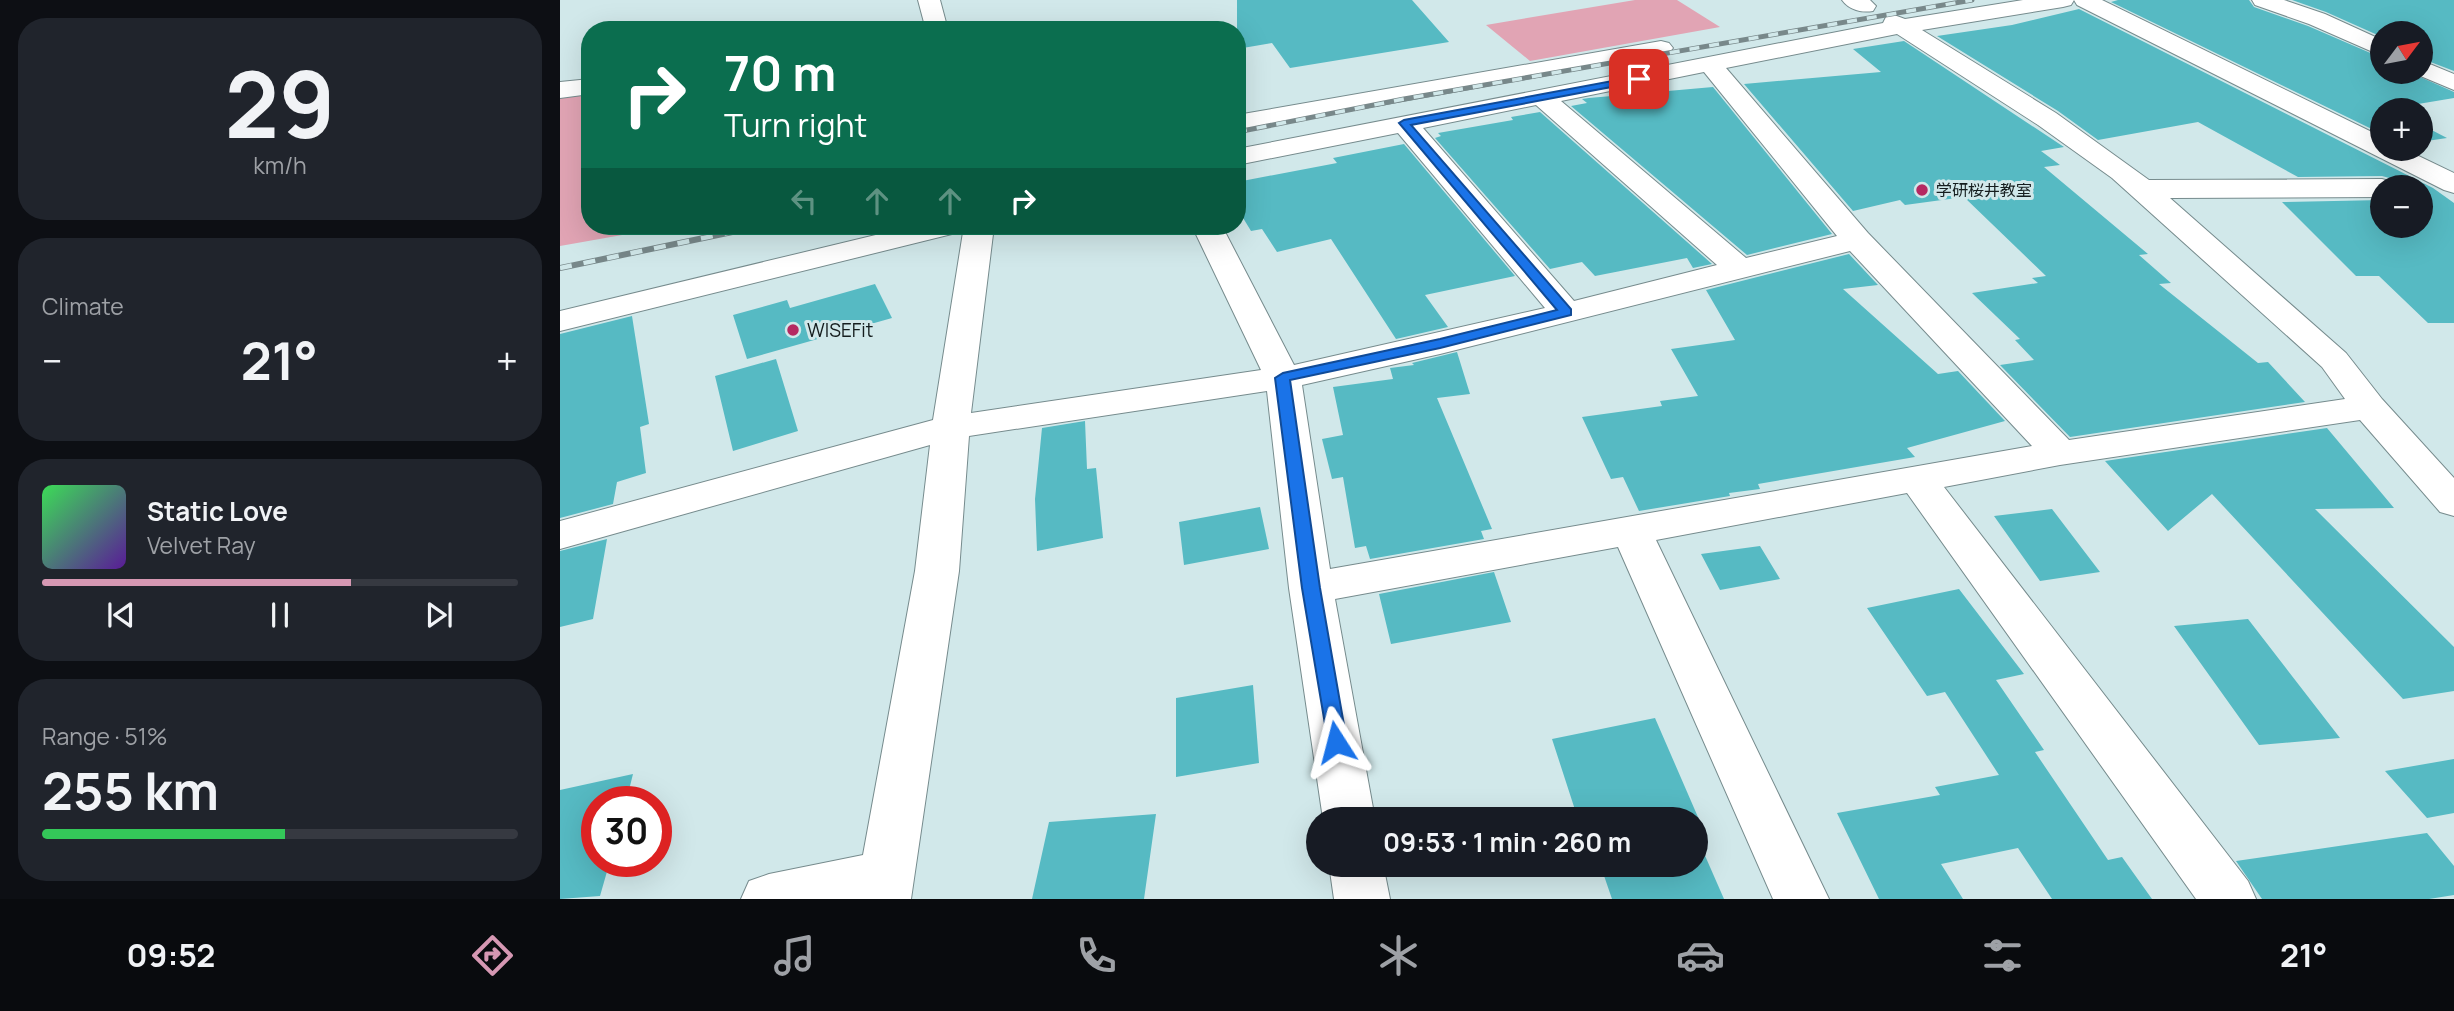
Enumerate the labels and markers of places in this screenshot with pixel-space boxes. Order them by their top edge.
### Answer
pin [1609,49,1669,109]
place label: 学研桜井教室 [1936,179,2032,201]
marker: 学研桜井教室 [1914,182,1930,198]
place label: WISEFit [807,317,873,343]
marker: WISEFit [785,322,801,338]

